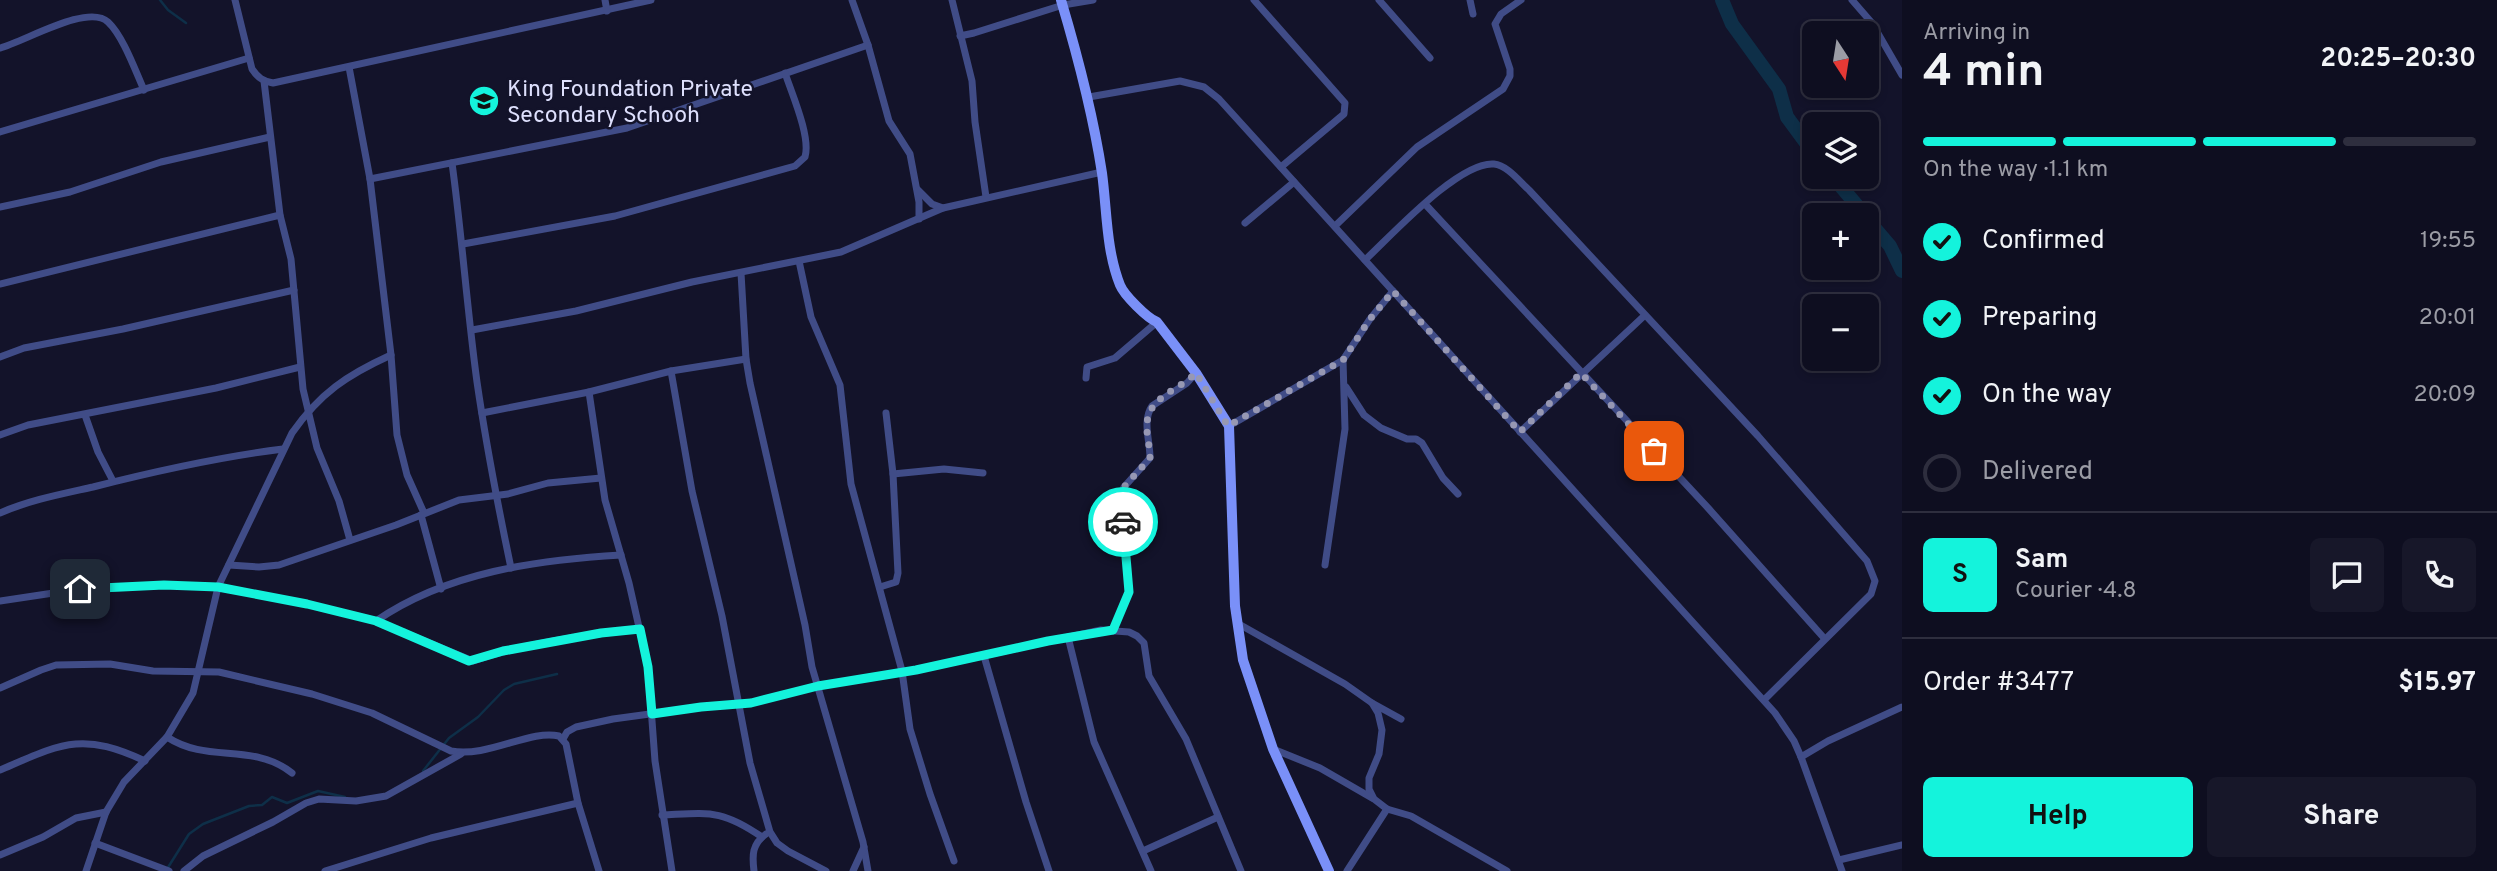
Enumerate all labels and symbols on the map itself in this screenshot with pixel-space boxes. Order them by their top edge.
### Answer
north arrow [1802,21,1880,98]
place label: King Foundation Private Secondary Schooh [507,76,753,131]
school or university icon: King Foundation Private Secondary Schooh [467,84,501,118]
pin [1624,421,1684,481]
courier [1088,487,1158,557]
pin [50,559,110,619]

